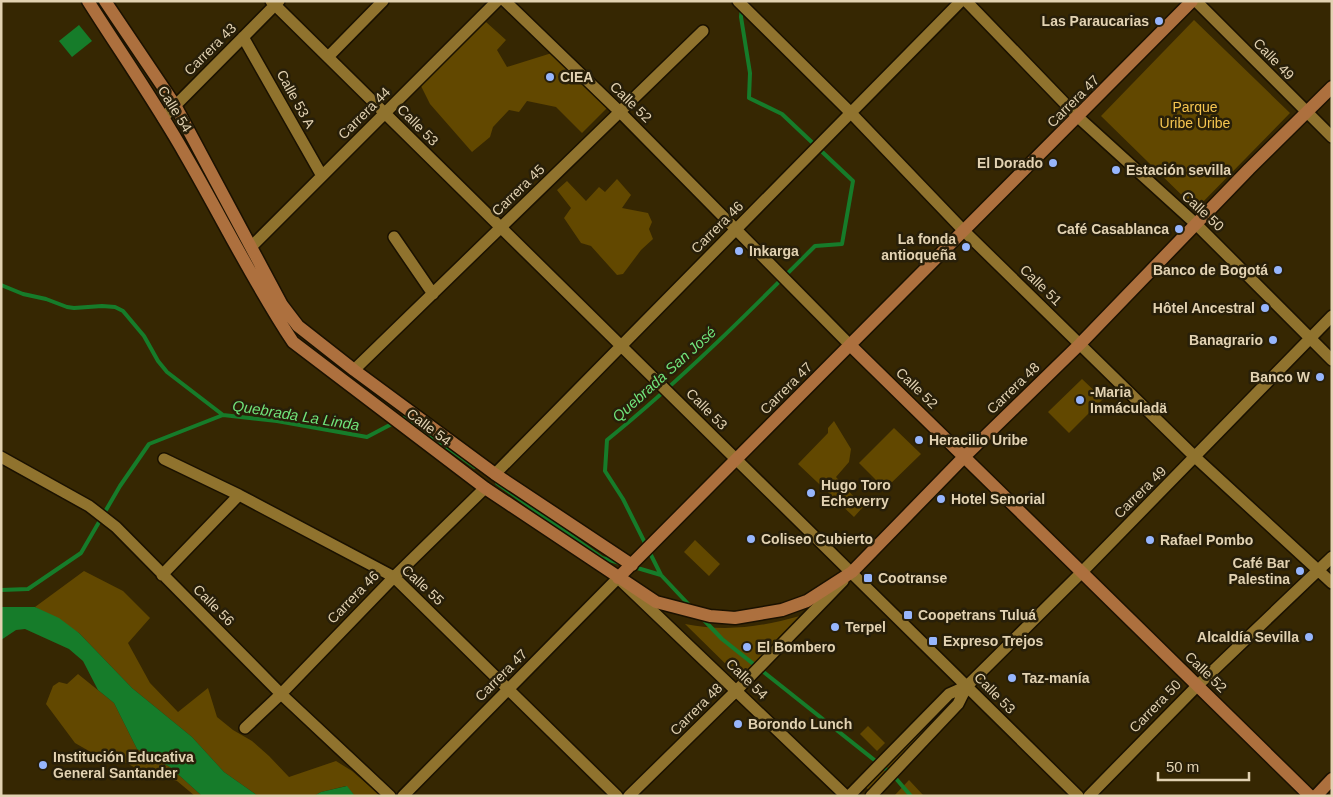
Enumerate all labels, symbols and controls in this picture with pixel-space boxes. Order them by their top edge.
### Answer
place label: Las Paraucarias [1042,13,1149,29]
marker: Las Paraucarias [1153,15,1165,27]
street label: Carrera 43 [181,20,239,78]
street label: Calle 49 [1250,35,1298,83]
street label: Calle 53 A [274,67,319,131]
place label: CIEA [560,69,593,85]
marker: CIEA [544,71,556,83]
street label: Carrera 47 [1044,72,1102,130]
street label: Calle 52 [607,78,655,126]
street label: Calle 54 [155,83,196,135]
street label: Carrera 44 [335,84,393,142]
park label: Parque Uribe Uribe [1160,99,1231,131]
street label: Calle 53 [394,101,442,149]
place label: El Dorado [977,155,1043,171]
marker: El Dorado [1047,157,1059,169]
street label: Carrera 45 [488,161,548,219]
place label: Estación sevilla [1126,162,1231,178]
marker: Estación sevilla [1110,164,1122,176]
street label: Calle 50 [1179,188,1227,235]
street label: Carrera 46 [688,198,746,256]
place label: Café Casablanca [1057,221,1169,237]
marker: Café Casablanca [1173,223,1185,235]
place label: La fonda antioqueña [881,231,956,263]
marker: La fonda antioqueña [960,241,972,253]
place label: Inkarga [749,243,799,259]
marker: Inkarga [733,245,745,257]
street label: Calle 51 [1017,261,1065,309]
place label: Banco de Bogotá [1153,262,1268,278]
marker: Banco de Bogotá [1272,264,1284,276]
place label: Hôtel Ancestral [1153,300,1255,316]
marker: Hôtel Ancestral [1259,302,1271,314]
water label: Quebrada San José [609,323,719,425]
place label: Banagrario [1189,332,1263,348]
marker: Banagrario [1267,334,1279,346]
street label: Carrera 47 [757,359,815,417]
street label: Carrera 48 [983,359,1043,417]
street label: Calle 52 [893,364,941,412]
place label: Banco W [1250,369,1311,385]
marker: Banco W [1314,371,1326,383]
place label: -Maria Inmáculadä [1090,384,1167,416]
street label: Calle 53 [683,385,731,433]
marker: -Maria Inmáculadä [1074,394,1086,406]
water label: Quebrada La Linda [231,397,361,433]
street label: Calle 54 [404,405,454,449]
place label: Heracilio Uribe [929,432,1028,448]
marker: Heracilio Uribe [913,434,925,446]
street label: Carrera 49 [1111,463,1169,521]
place label: Hugo Toro Echeverry [821,477,891,509]
marker: Hugo Toro Echeverry [805,487,817,499]
place label: Hotel Senorial [951,491,1045,507]
marker: Hotel Senorial [935,493,947,505]
place label: Coliseo Cubierto [761,531,873,547]
place label: Rafael Pombo [1160,532,1253,548]
marker: Coliseo Cubierto [745,533,757,545]
marker: Rafael Pombo [1144,534,1156,546]
place label: Café Bar Palestina [1229,555,1291,587]
street label: Calle 55 [399,562,447,609]
marker: Café Bar Palestina [1294,565,1306,577]
street label: Carrera 46 [324,567,382,627]
place label: Cootranse [878,570,947,586]
marker: Cootranse [862,572,874,584]
street label: Calle 56 [190,581,238,629]
place label: Coopetrans Tuluá [918,607,1036,623]
marker: Coopetrans Tuluá [902,609,914,621]
place label: Terpel [845,619,886,635]
marker: Terpel [829,621,841,633]
place label: Alcaldía Sevilla [1197,629,1299,645]
marker: Alcaldía Sevilla [1303,631,1315,643]
place label: Expreso Trejos [943,633,1044,649]
marker: Expreso Trejos [927,635,939,647]
place label: El Bombero [757,639,836,655]
marker: El Bombero [741,641,753,653]
street label: Carrera 47 [472,646,530,704]
street label: Calle 52 [1182,648,1230,696]
street label: Calle 54 [723,655,771,703]
street label: Calle 53 [971,669,1019,717]
place label: Taz-manía [1022,670,1090,686]
marker: Taz-manía [1006,672,1018,684]
street label: Carrera 50 [1126,676,1184,736]
street label: Carrera 48 [667,680,725,738]
place label: Borondo Lunch [748,716,852,732]
marker: Borondo Lunch [732,718,744,730]
place label: Institución Educativa General Santander [53,749,194,781]
scale bar [1158,750,1249,782]
text: 50 m [1166,758,1199,775]
marker: Institución Educativa General Santander [37,759,49,771]

